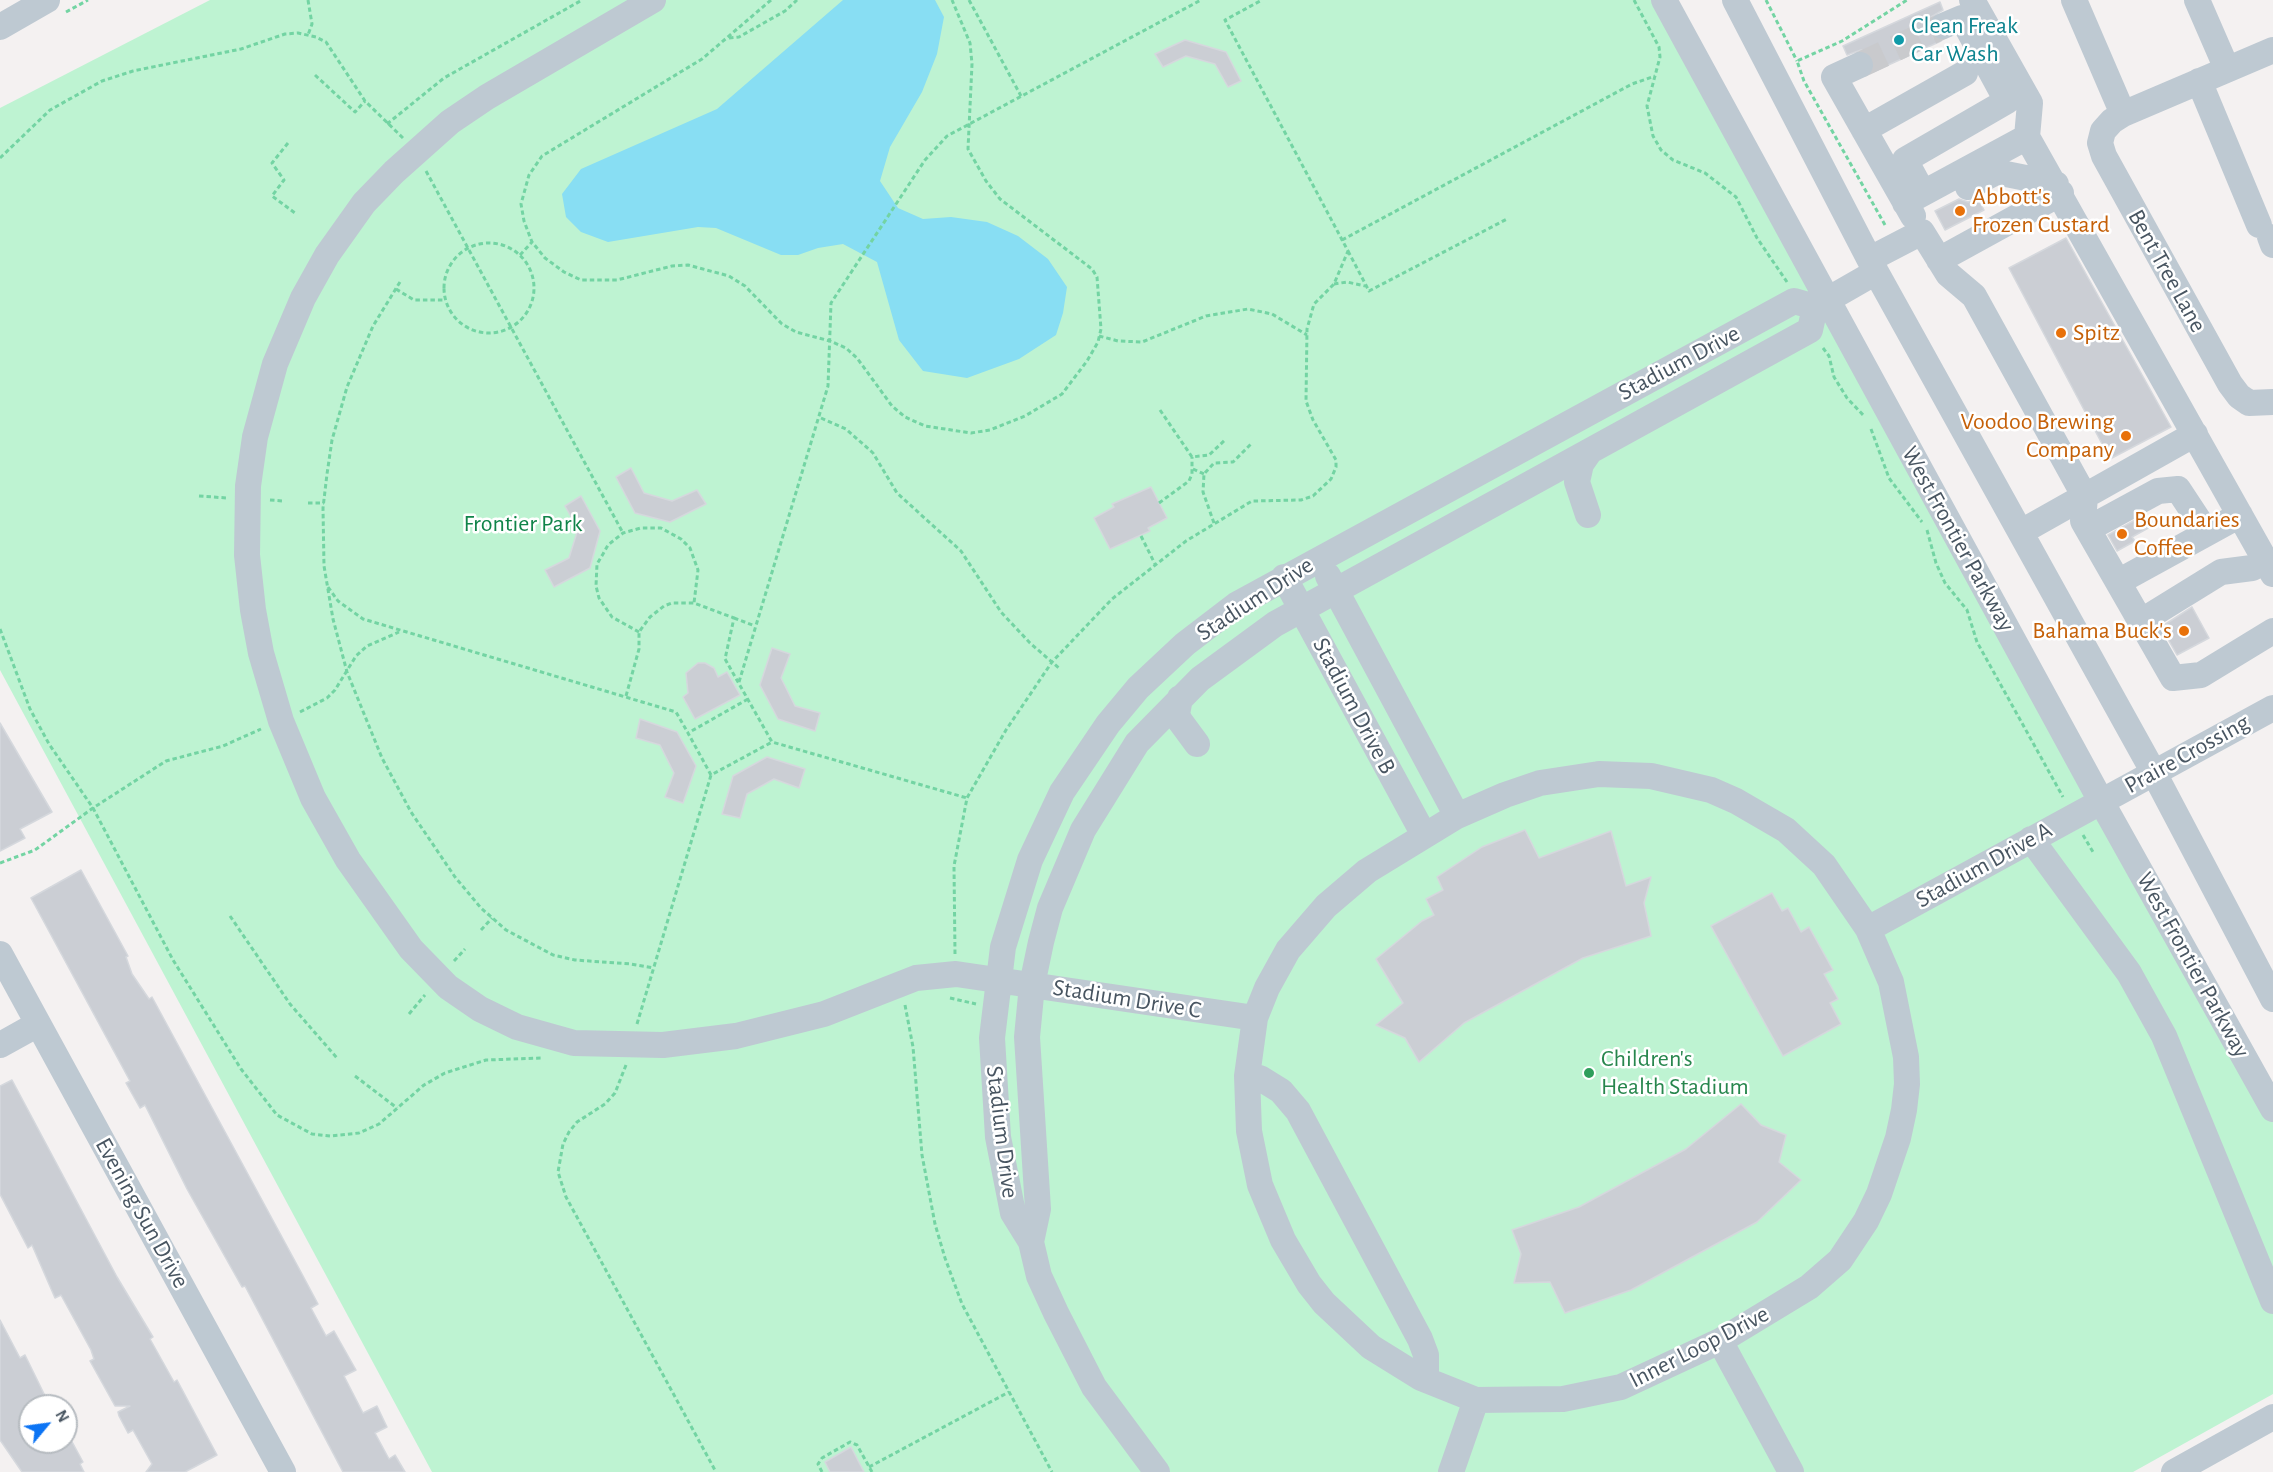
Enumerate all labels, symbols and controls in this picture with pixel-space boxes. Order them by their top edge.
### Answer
place label: Clean Freak Car Wash [1911,12,2018,68]
marker: Clean Freak Car Wash [1892,33,1906,47]
place label: Abbott's Frozen Custard [1972,183,2110,239]
marker: Abbott's Frozen Custard [1953,204,1967,218]
street label: Bent Tree Lane [2121,205,2213,337]
street label: Stadium Drive [1613,319,1745,407]
place label: Spitz [2073,319,2120,347]
marker: Spitz [2054,326,2068,340]
place label: Voodoo Brewing Company [1960,408,2114,464]
marker: Voodoo Brewing Company [2119,429,2133,443]
street label: West Frontier Parkway [1895,441,2021,637]
place label: Boundaries Coffee [2134,506,2240,562]
park label: Frontier Park [464,510,582,538]
marker: Boundaries Coffee [2115,527,2129,541]
street label: Stadium Drive [1191,551,1319,647]
place label: Bahama Buck's [2032,617,2172,645]
marker: Bahama Buck's [2177,624,2191,638]
street label: Stadium Drive B [1306,633,1402,779]
street label: Praire Crossing [2119,708,2255,800]
street label: Stadium Drive A [1911,816,2057,914]
street label: West Frontier Parkway [2130,867,2256,1063]
street label: Stadium Drive C [1051,973,1203,1025]
place label: Children's Health Stadium [1601,1045,1749,1101]
street label: Stadium Drive [980,1064,1024,1200]
marker: Children's Health Stadium [1582,1066,1596,1080]
street label: Evening Sun Drive [89,1133,195,1293]
street label: Inner Loop Drive [1624,1299,1774,1395]
north arrow [18,1394,78,1454]
text: N [52,1407,72,1425]

